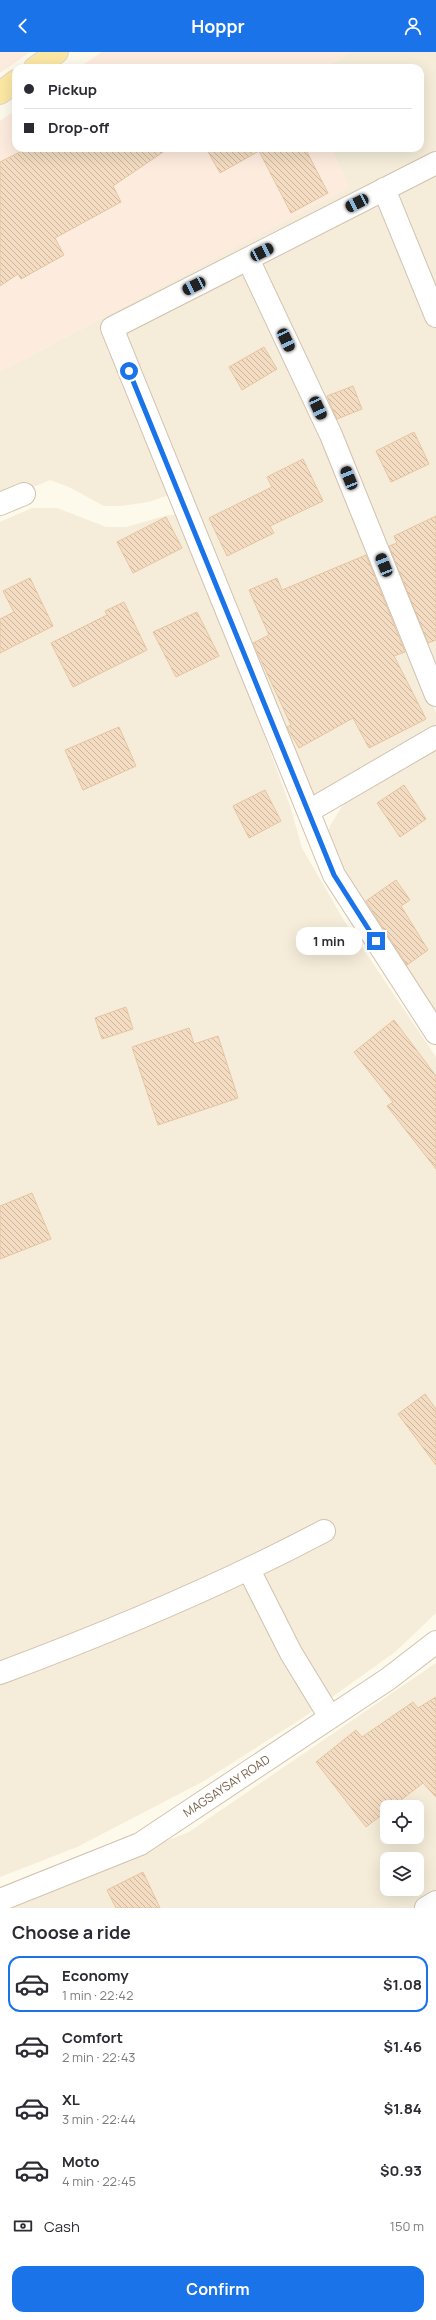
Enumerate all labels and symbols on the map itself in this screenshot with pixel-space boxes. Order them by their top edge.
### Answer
car [344,192,370,214]
car [249,241,275,263]
car [181,275,207,297]
car [275,327,297,353]
route start [120,362,138,380]
car [307,395,329,421]
car [339,465,359,491]
car [374,552,394,578]
callout: 1 min [296,927,362,955]
route end [367,932,385,950]
street label: MAGSAYSAY ROAD [180,1751,273,1821]

